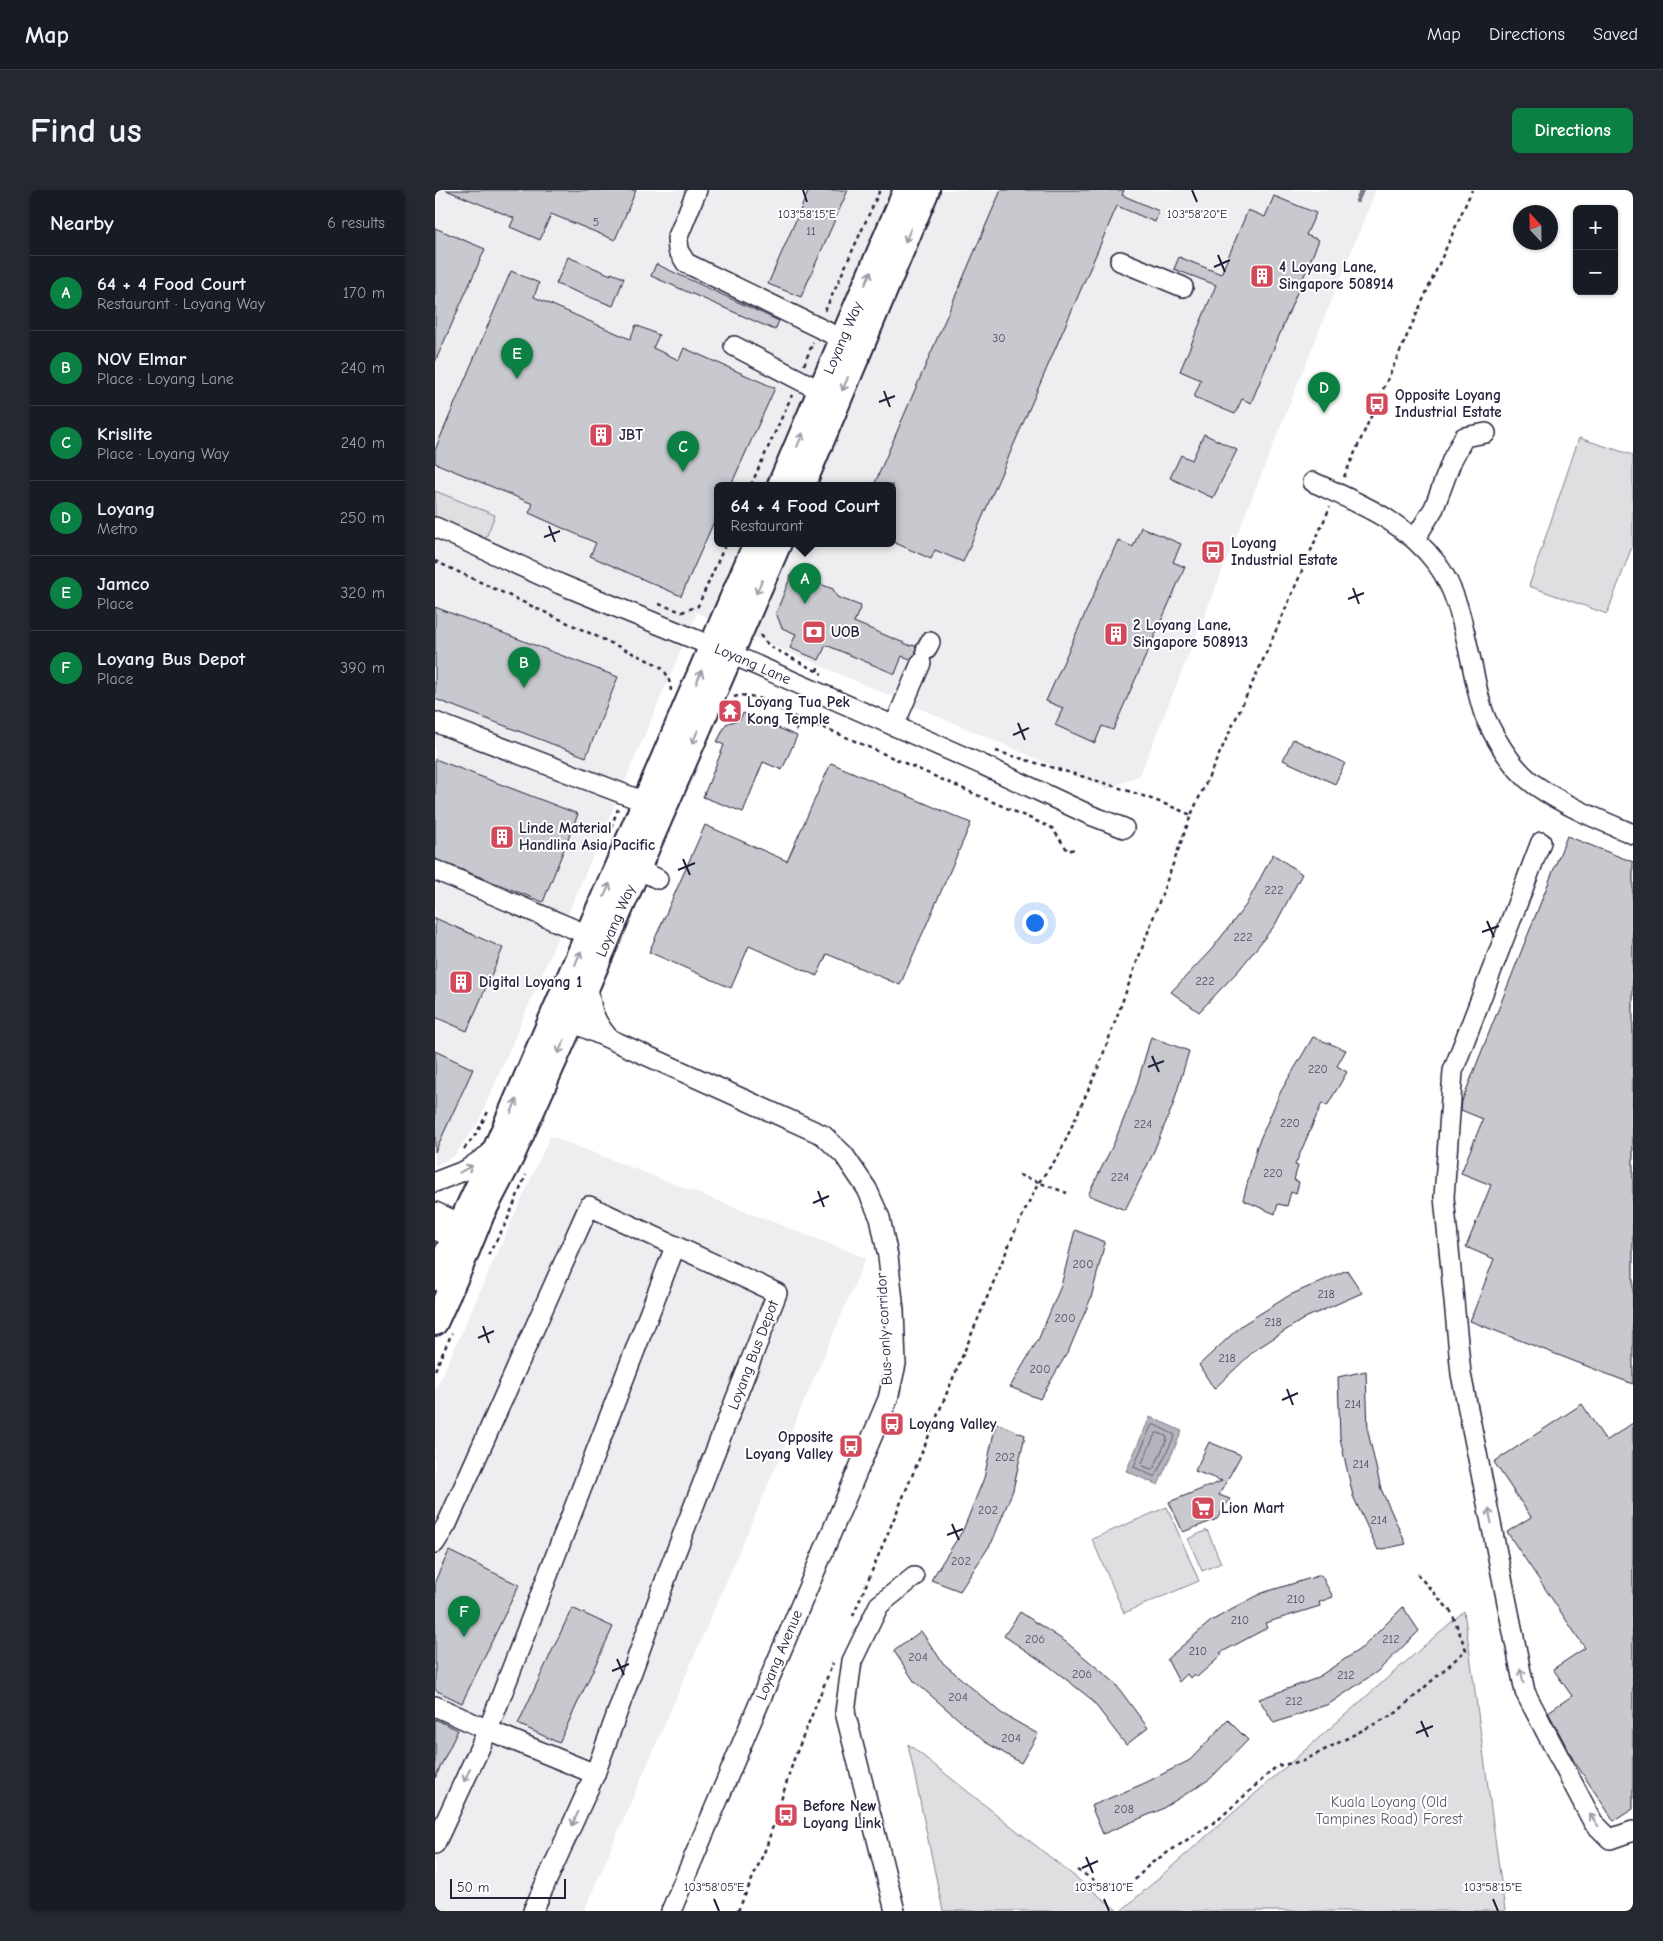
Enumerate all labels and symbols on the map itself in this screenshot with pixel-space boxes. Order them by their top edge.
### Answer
north arrow [1513,205,1558,250]
text: 103°58'15"E [778,207,836,221]
text: 103°58'20"E [1167,207,1227,221]
house number: 5 [593,215,599,229]
house number: 11 [806,224,816,238]
one-way arrow [903,227,913,242]
place label: 4 Loyang Lane, Singapore 508914 [1279,258,1394,293]
building icon: 4 Loyang Lane, Singapore 508914 [1249,263,1275,289]
one-way arrow [864,271,874,286]
street label: Loyang Way [819,299,866,377]
house number: 30 [992,331,1006,345]
pin: E [501,338,533,379]
pin: D [1308,372,1340,413]
one-way arrow [839,377,848,392]
place label: Opposite Loyang Industrial Estate [1395,386,1502,421]
bus stop icon: Opposite Loyang Industrial Estate [1364,391,1390,417]
building icon: JBT [588,422,614,448]
place label: JBT [619,426,643,444]
pin: C [667,431,699,472]
one-way arrow [795,433,805,448]
place label: Loyang Industrial Estate [1231,534,1338,569]
bus stop icon: Loyang Industrial Estate [1200,539,1226,565]
pin: A [789,563,821,604]
one-way arrow [754,579,764,594]
place label: 2 Loyang Lane, Singapore 508913 [1133,616,1248,651]
bank icon: UOB [801,619,827,645]
building icon: 2 Loyang Lane, Singapore 508913 [1103,621,1129,647]
place label: UOB [831,623,860,641]
street label: Loyang Lane [712,639,794,688]
pin: B [508,647,540,688]
one-way arrow [694,670,704,685]
place label: Loyang Tua Pek Kong Temple [747,693,851,728]
temple icon: Loyang Tua Pek Kong Temple [717,698,743,724]
one-way arrow [689,729,699,744]
place label: Linde Material Handlina Asia Pacific [519,819,655,854]
building icon: Linde Material Handlina Asia Pacific [489,824,515,850]
street label: Loyang Way [592,882,639,960]
one-way arrow [603,883,613,898]
house number: 222 [1265,883,1283,897]
your location [1022,910,1048,936]
house number: 222 [1234,930,1252,944]
one-way arrow [573,951,583,966]
building icon: Digital Loyang 1 [448,969,474,995]
place label: Digital Loyang 1 [479,973,582,991]
house number: 222 [1196,974,1214,988]
one-way arrow [555,1039,565,1054]
house number: 220 [1308,1062,1328,1076]
one-way arrow [511,1098,520,1113]
house number: 220 [1280,1116,1300,1130]
house number: 224 [1134,1117,1152,1131]
one-way arrow [459,1164,474,1174]
house number: 220 [1263,1166,1283,1180]
house number: 224 [1111,1170,1129,1184]
house number: 200 [1073,1257,1093,1271]
street label: Bus-only corridor [872,1272,896,1386]
house number: 218 [1317,1287,1335,1301]
street label: Loyang Bus Depot [724,1297,782,1412]
house number: 200 [1055,1311,1075,1325]
house number: 218 [1264,1315,1282,1329]
house number: 218 [1218,1351,1236,1365]
house number: 200 [1030,1362,1050,1376]
house number: 214 [1345,1397,1362,1411]
bus stop icon: Loyang Valley [879,1411,905,1437]
place label: Loyang Valley [909,1415,997,1433]
place label: Opposite Loyang Valley [745,1428,833,1463]
bus stop icon: Opposite Loyang Valley [838,1433,864,1459]
house number: 202 [995,1450,1015,1464]
house number: 214 [1353,1457,1370,1471]
supermarket icon: Lion Mart [1190,1495,1216,1521]
place label: Lion Mart [1221,1499,1285,1517]
house number: 202 [978,1503,998,1517]
one-way arrow [1485,1509,1494,1525]
house number: 214 [1371,1513,1388,1527]
house number: 202 [951,1554,971,1568]
house number: 210 [1287,1592,1305,1606]
pin: F [448,1596,480,1637]
street label: Loyang Avenue [752,1607,806,1703]
house number: 210 [1231,1613,1249,1627]
house number: 206 [1025,1632,1045,1646]
house number: 212 [1382,1632,1400,1646]
house number: 210 [1189,1644,1207,1658]
house number: 204 [908,1650,928,1664]
house number: 206 [1072,1667,1092,1681]
house number: 212 [1337,1668,1355,1682]
one-way arrow [1517,1668,1526,1684]
house number: 204 [948,1690,968,1704]
house number: 212 [1285,1694,1303,1708]
house number: 204 [1001,1731,1021,1745]
one-way arrow [462,1767,472,1782]
park label: Kuala Loyang (Old Tampines Road) Forest [1315,1793,1463,1828]
place label: Before New Loyang Link [803,1797,882,1832]
bus stop icon: Before New Loyang Link [773,1802,799,1828]
house number: 208 [1114,1802,1134,1816]
one-way arrow [569,1811,579,1826]
one-way arrow [1589,1813,1599,1827]
scale bar [450,1876,566,1899]
text: 103°58'05"E [684,1880,744,1894]
text: 103°58'10"E [1075,1880,1133,1894]
text: 103°58'15"E [1464,1880,1522,1894]

